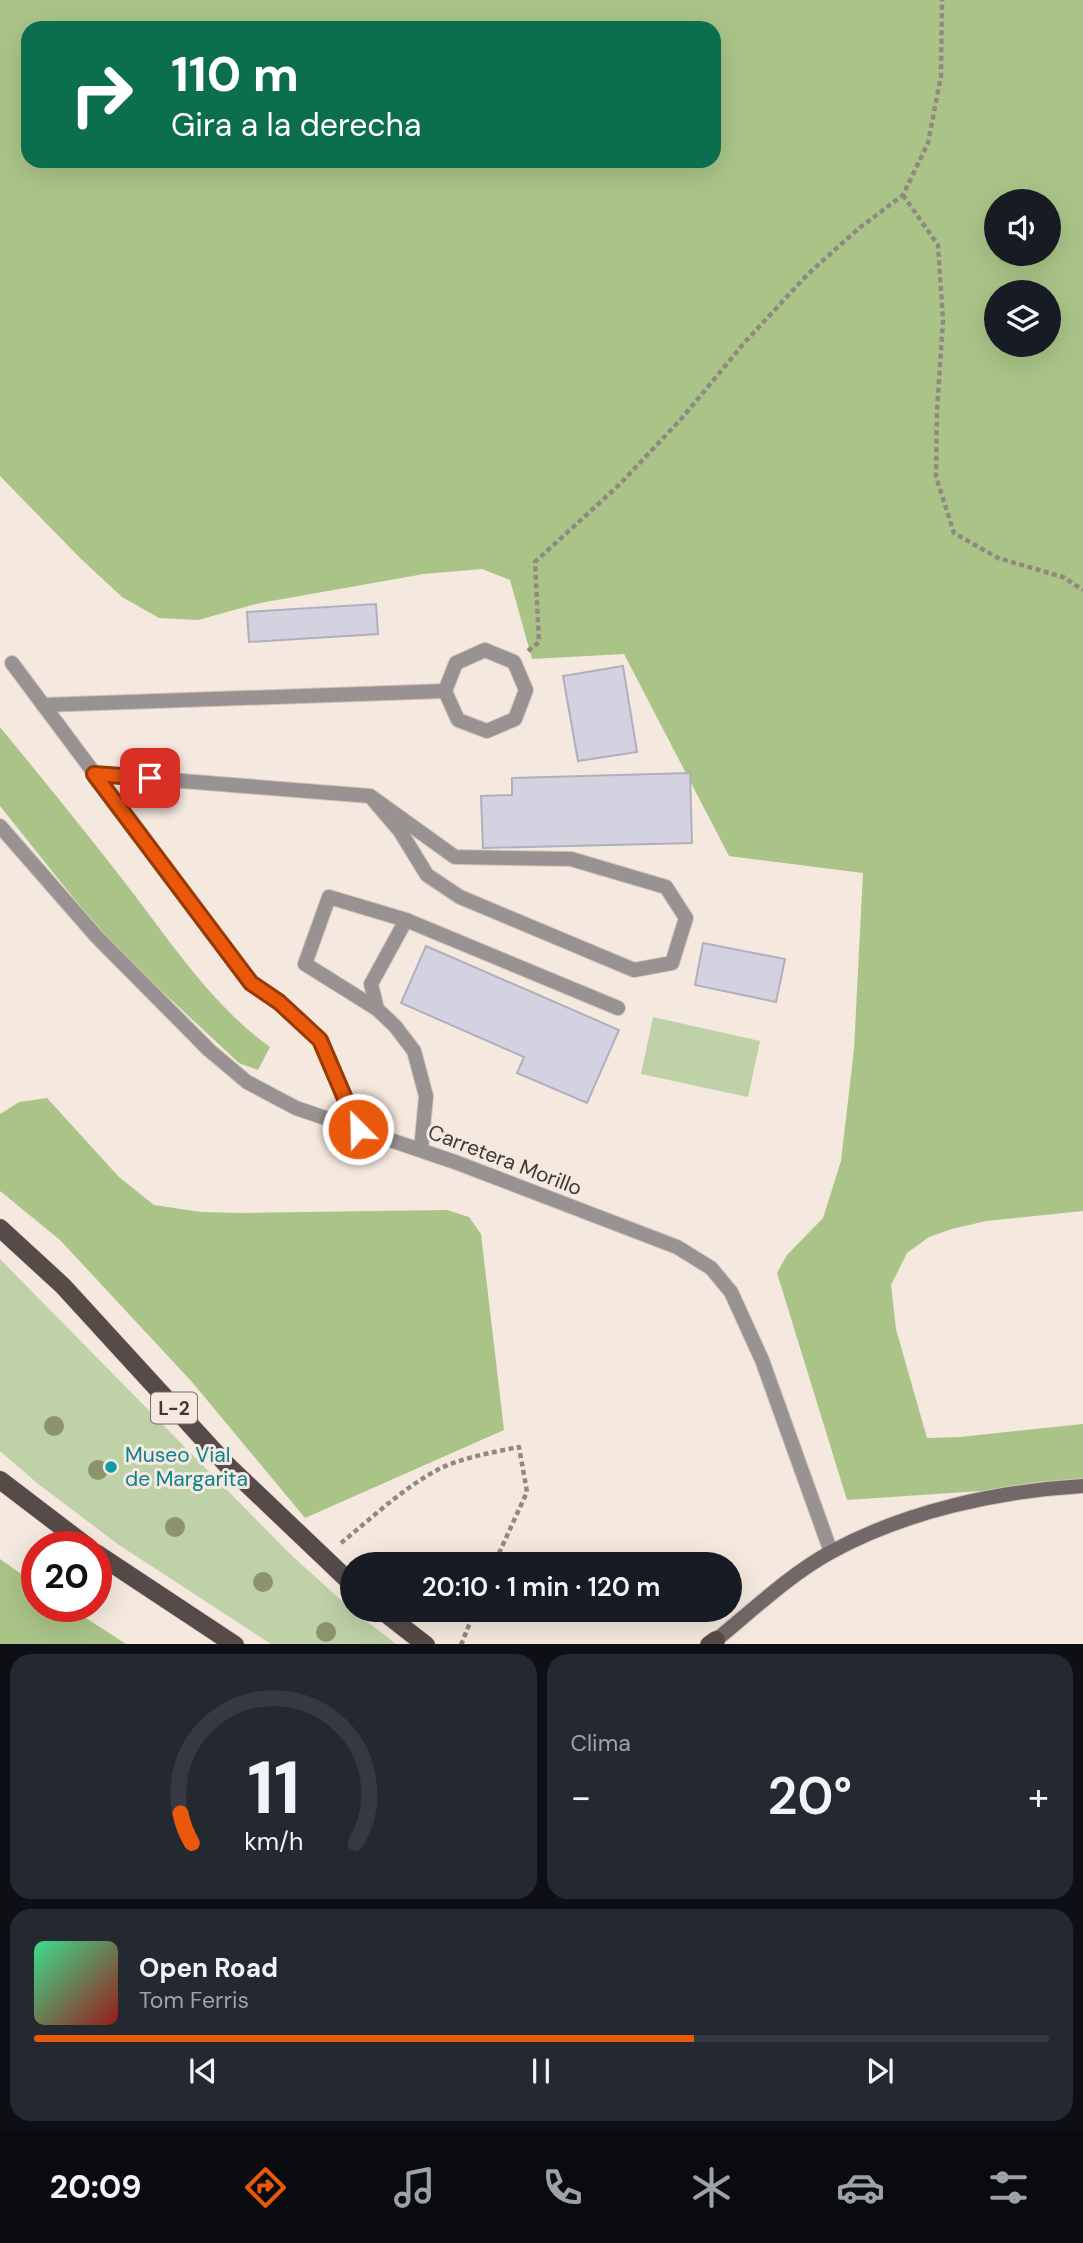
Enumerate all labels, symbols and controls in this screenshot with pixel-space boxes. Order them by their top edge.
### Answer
text: 110 m [171,42,299,106]
icon: right [56,49,147,140]
text: Gira a la derecha [171,104,421,146]
map controls [984,189,1061,357]
button: sound [984,189,1061,266]
button: layers [984,280,1061,357]
pin [120,748,180,808]
icon: arrive [131,759,169,797]
position arrow [321,1092,395,1166]
street label: Carretera Morillo [424,1118,586,1202]
road number: L-2 [151,1392,197,1424]
place label: Museo Vial de Margarita [125,1441,248,1493]
marker: Museo Vial de Margarita [103,1459,119,1475]
speed limit sign: 20 [21,1531,112,1622]
text: 20:10 · 1 min · 120 m [422,1570,660,1604]
text: Clima [571,1728,631,1758]
text: 11 [247,1741,300,1836]
text: 20° [767,1762,852,1830]
text: − [571,1772,591,1822]
text: + [1028,1772,1049,1822]
text: km/h [244,1824,303,1857]
text: Open Road [139,1951,278,1985]
text: Tom Ferris [139,1985,249,2015]
icon: previous [184,2052,222,2090]
icon: pause [522,2052,560,2090]
icon: next [861,2052,899,2090]
icon: directions [241,2163,290,2212]
icon: music [390,2163,439,2212]
icon: phone [538,2163,587,2212]
icon: climate [687,2163,736,2212]
icon: car [836,2163,885,2212]
icon: filters [984,2163,1033,2212]
text: 20:09 [50,2166,142,2208]

